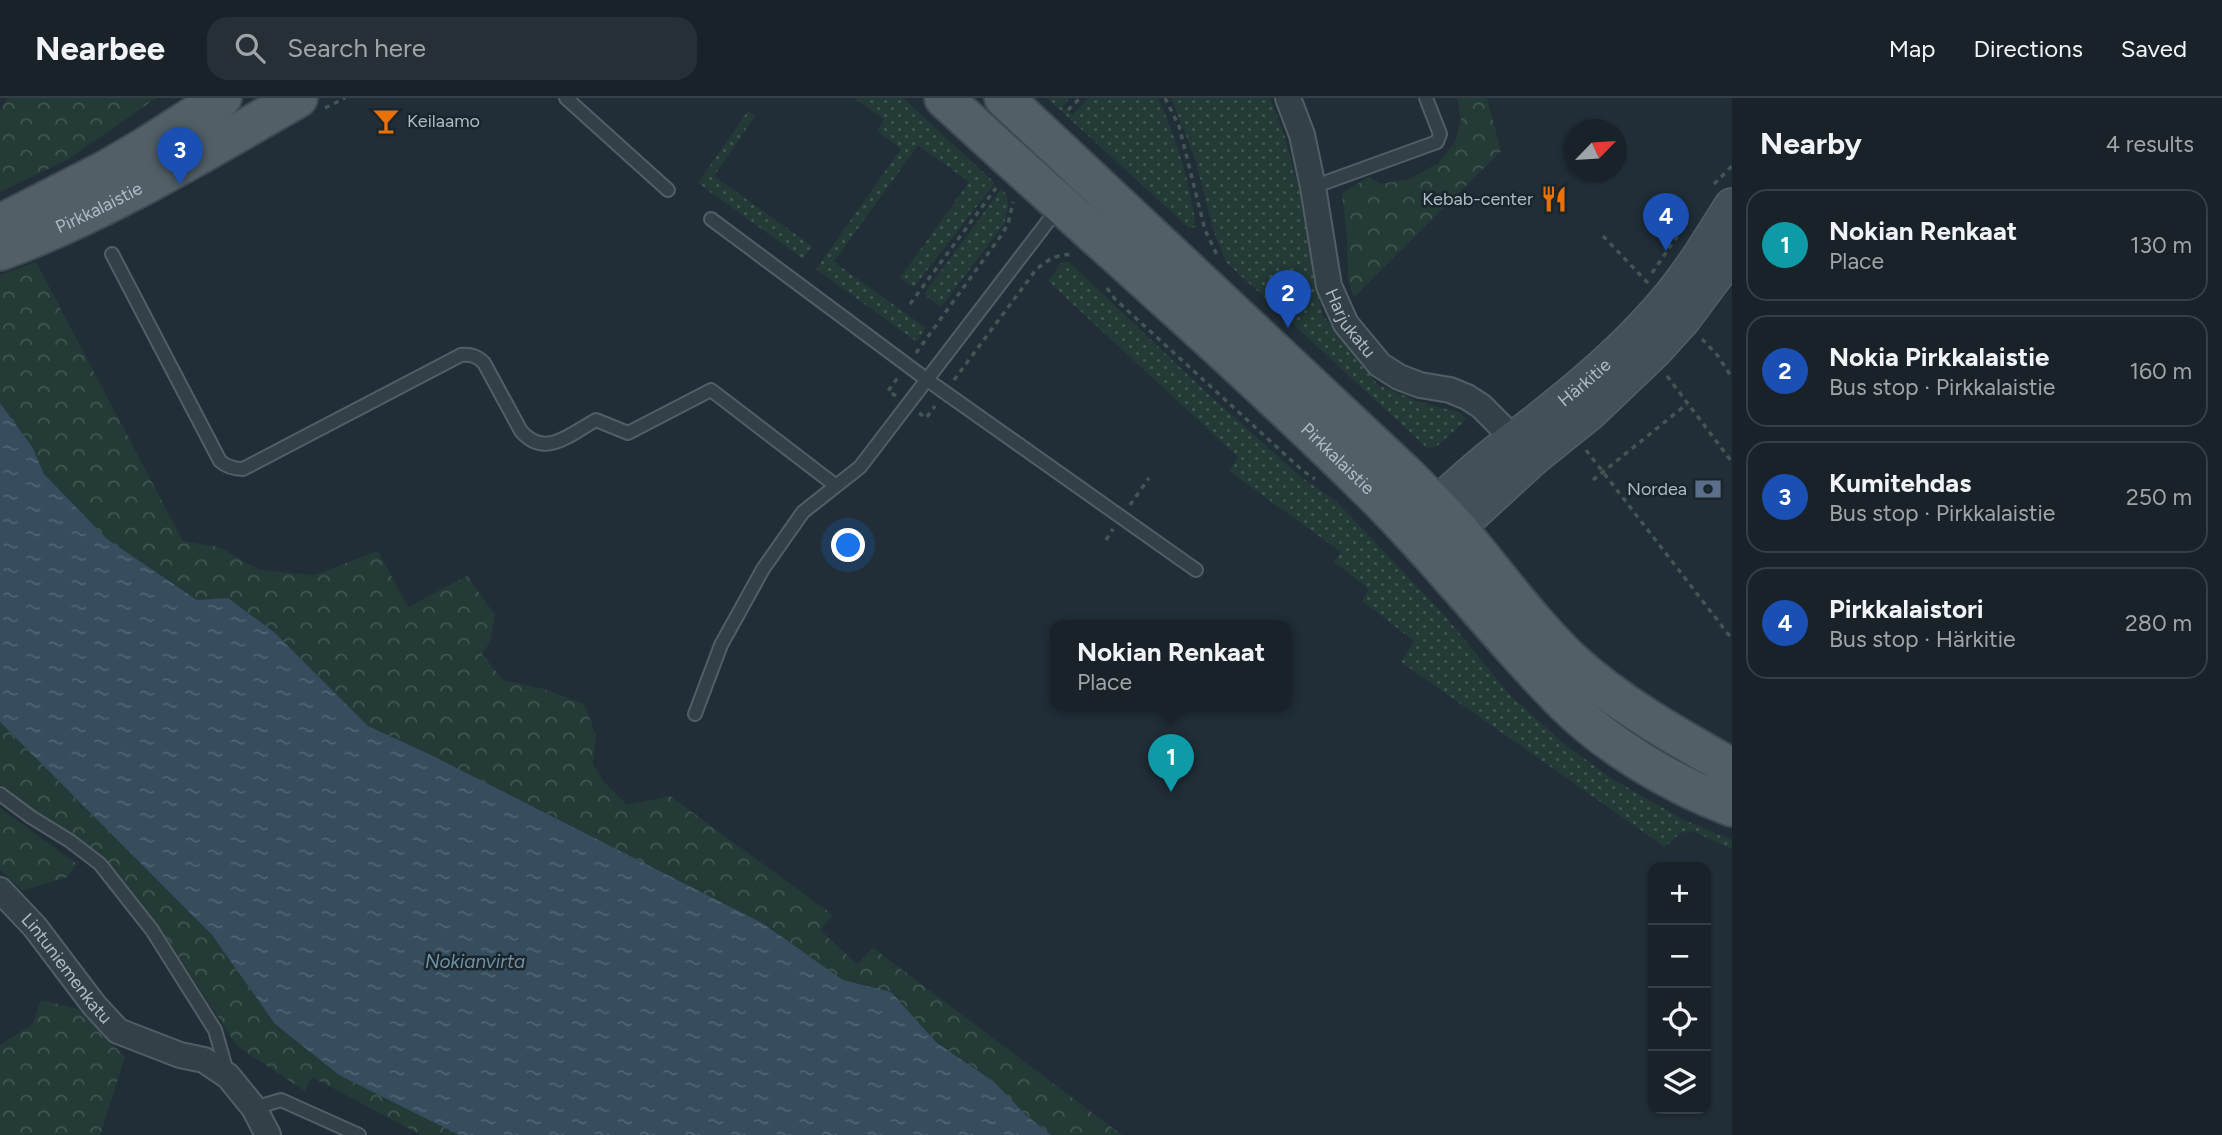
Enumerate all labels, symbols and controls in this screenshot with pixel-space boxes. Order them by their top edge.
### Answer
search box [207,17,697,80]
text: Nearbee [35,29,165,68]
icon: search [231,29,269,67]
text: Search here [287,32,426,64]
text: Map [1889,34,1935,63]
text: Directions [1973,34,2083,63]
text: Saved [2121,34,2187,63]
bar icon: Keilaamo [371,106,401,136]
place label: Keilaamo [407,110,480,132]
north arrow [1564,119,1627,182]
text: Nearby [1760,125,1862,162]
pin: 3 [157,127,203,185]
text: 4 results [2106,130,2194,158]
street label: Pirkkalaistie [52,177,146,238]
restaurant icon: Kebab-center [1539,184,1569,214]
place label: Kebab-center [1422,188,1533,210]
pin: 4 [1643,193,1689,251]
text: Nokian Renkaat [1829,215,2017,247]
text: 1 [1780,231,1790,259]
text: 130 m [2130,231,2192,259]
text: Place [1829,247,1884,275]
pin: 2 [1265,270,1311,328]
street label: Harjukatu [1321,285,1380,362]
text: Nokia Pirkkalaistie [1829,341,2049,373]
street label: Härkitie [1554,354,1615,411]
text: 2 [1778,357,1792,385]
text: 160 m [2129,357,2192,385]
text: Bus stop · Pirkkalaistie [1829,373,2055,401]
street label: Pirkkalaistie [1296,418,1379,499]
text: Kumitehdas [1829,467,1971,499]
bank icon: Nordea [1693,474,1723,504]
place label: Nordea [1627,478,1687,500]
text: 3 [1779,483,1791,511]
text: 250 m [2126,483,2192,511]
text: Bus stop · Pirkkalaistie [1829,499,2055,527]
your location [831,528,865,562]
text: Pirkkalaistori [1829,593,1984,625]
text: 4 [1778,609,1792,637]
text: 280 m [2125,609,2192,637]
popup [1050,620,1292,711]
text: Bus stop · Härkitie [1829,625,2016,653]
text: Nokian Renkaat [1077,636,1265,668]
text: Place [1077,668,1132,696]
pin: 1 [1148,734,1194,792]
map controls [1648,862,1711,1114]
button: + [1648,862,1711,925]
street label: Lintuniemenkatu [17,908,117,1028]
button: − [1648,925,1711,988]
water label: Nokianvirta [425,950,525,973]
button: locate [1648,988,1711,1051]
button: layers [1648,1051,1711,1114]

